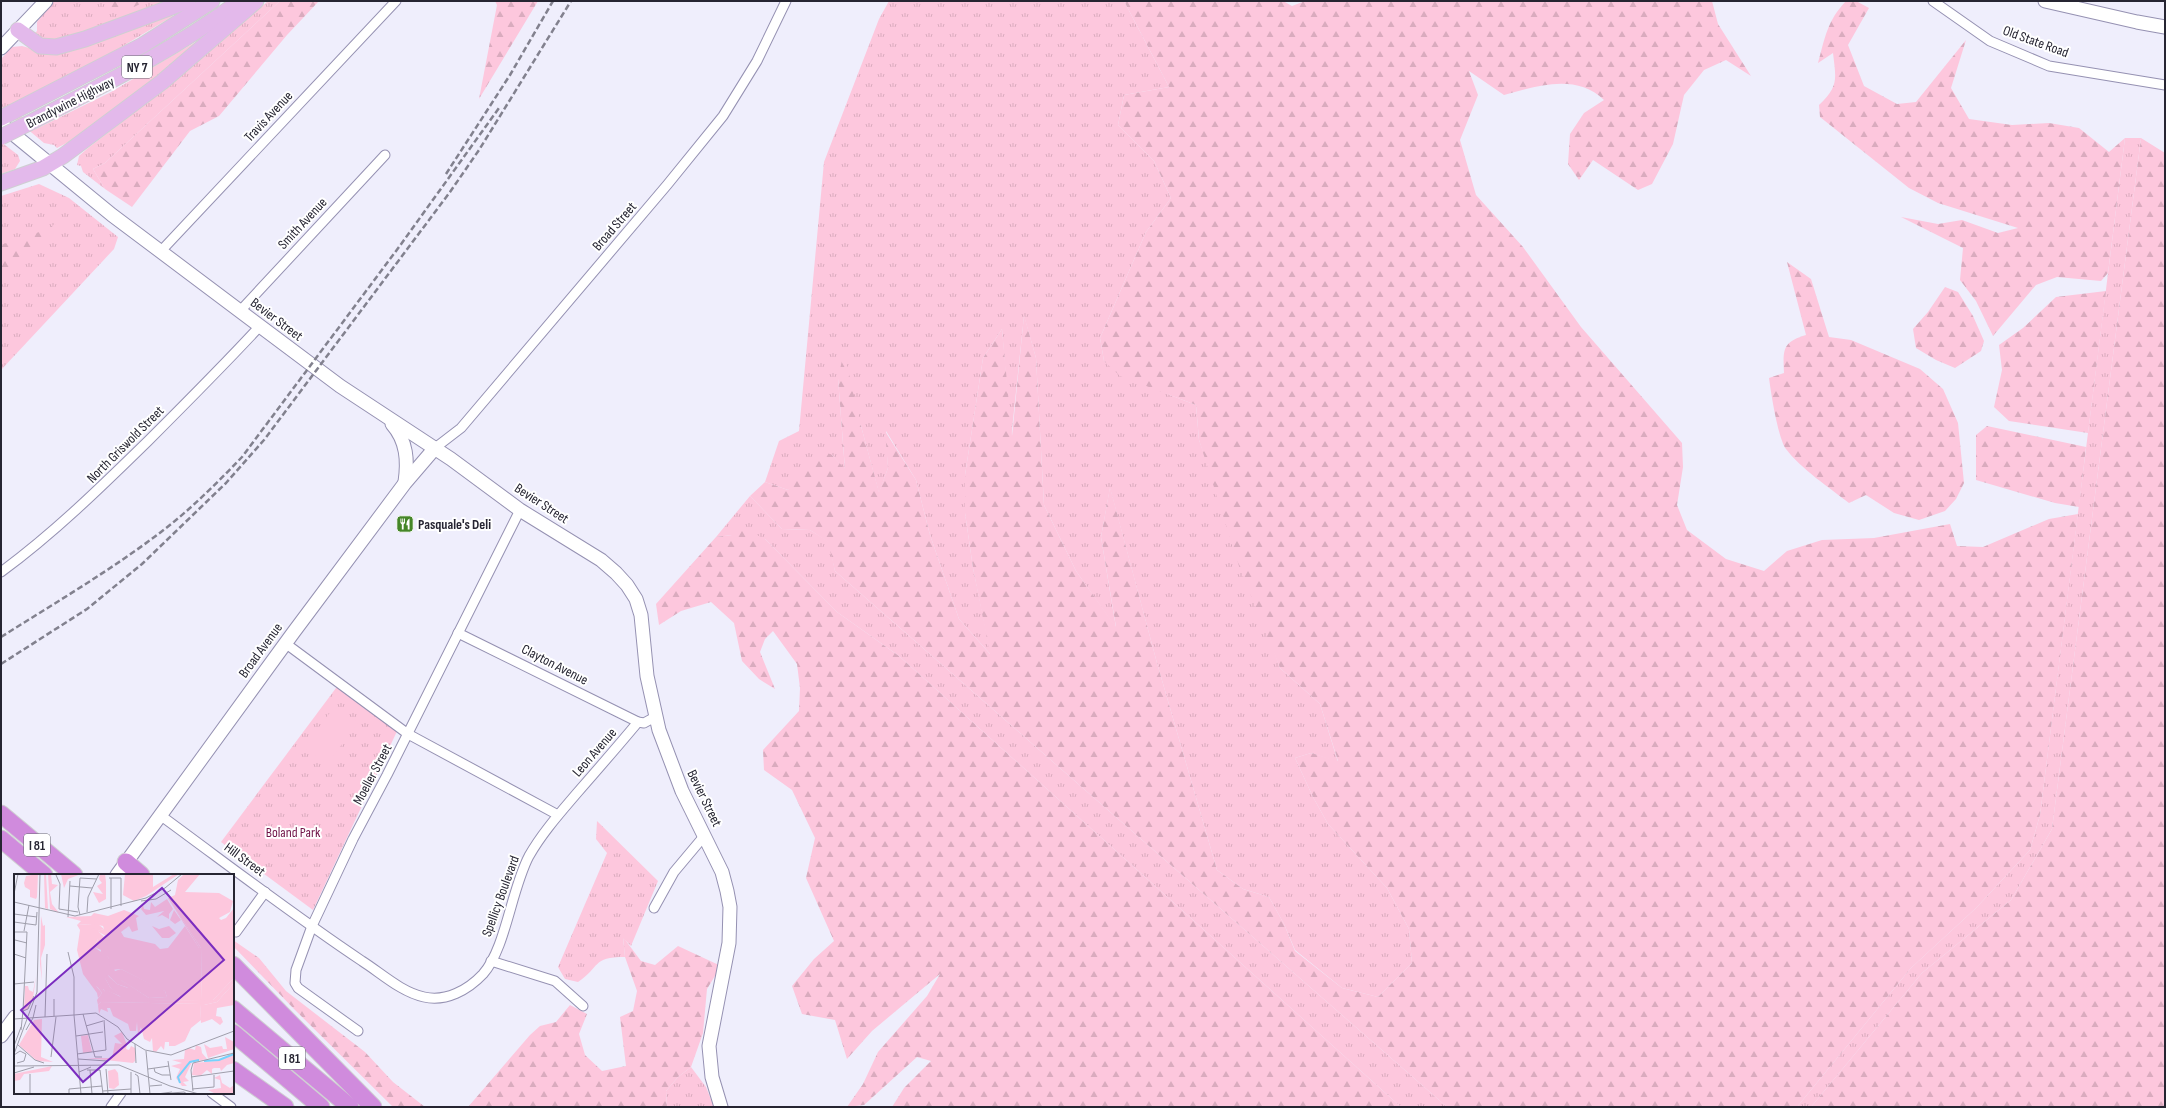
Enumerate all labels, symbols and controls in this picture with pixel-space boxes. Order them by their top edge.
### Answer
street label: Old State Road [2001,22,2071,61]
road number: NY 7 [122,56,152,78]
street label: Brandywine Highway [23,73,118,132]
street label: Travis Avenue [241,87,296,145]
street label: Smith Avenue [274,194,331,253]
street label: Broad Street [589,199,640,254]
street label: Bevier Street [247,294,306,345]
street label: North Griswold Street [83,402,167,486]
street label: Bevier Street [511,480,572,527]
restaurant icon: Pasquale's Deli [395,514,415,534]
place label: Pasquale's Deli [418,516,491,533]
street label: Broad Avenue [235,620,286,681]
street label: Clayton Avenue [519,640,591,689]
street label: Leon Avenue [569,725,620,780]
street label: Moeller Street [349,741,396,808]
street label: Bevier Street [683,767,726,829]
park label: Boland Park [266,824,321,841]
road number: I 81 [24,834,50,856]
street label: Hill Street [221,839,269,880]
street label: Spellicy Boulevard [478,853,523,939]
inset map [14,874,234,1094]
road number: I 81 [279,1047,305,1069]

